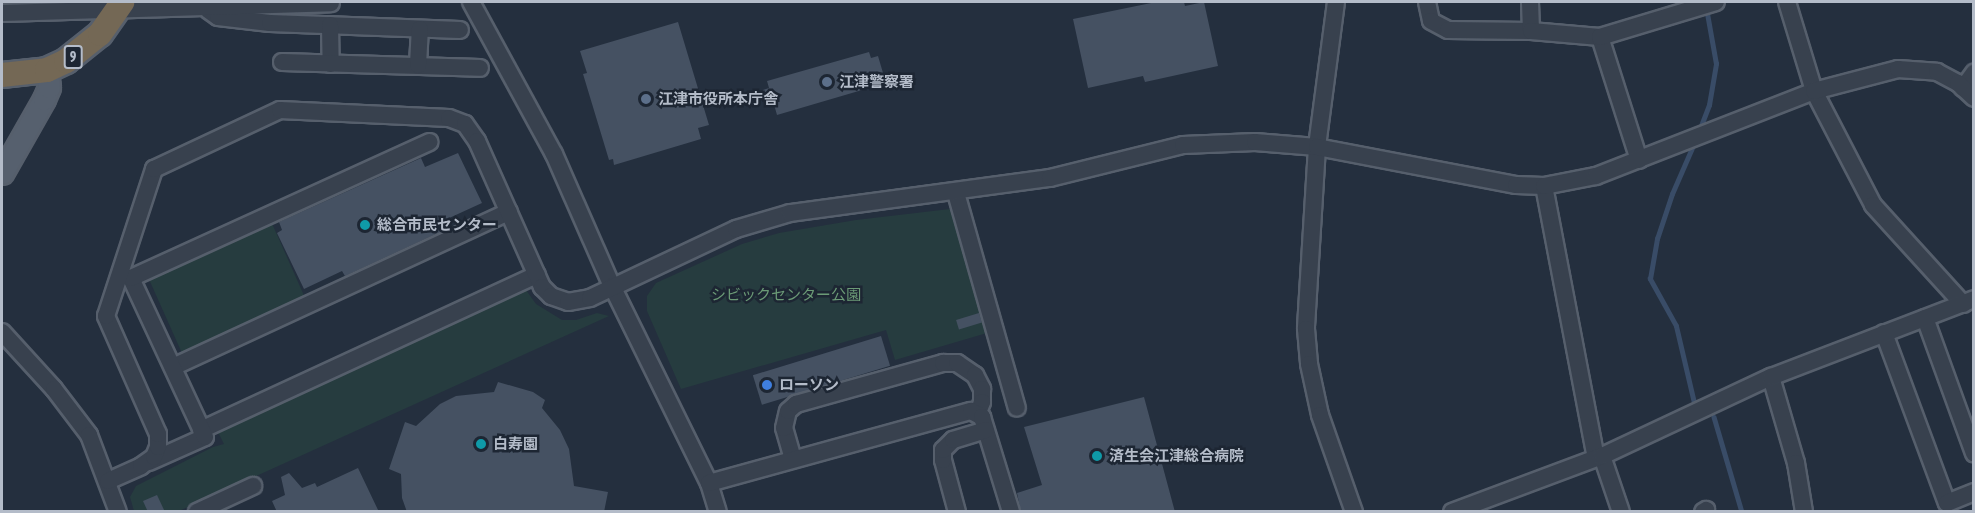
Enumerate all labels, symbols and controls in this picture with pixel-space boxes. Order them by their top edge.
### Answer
road number: 9 [62,46,84,68]
place label: 江津警察署 [839,73,914,91]
marker: 江津警察署 [820,75,834,89]
place label: 江津市役所本庁舎 [658,90,778,108]
marker: 江津市役所本庁舎 [639,92,653,106]
place label: 総合市民センター [377,216,497,234]
marker: 総合市民センター [358,218,372,232]
park label: シビックセンター公園 [711,286,861,304]
place label: ローソン [779,376,839,394]
marker: ローソン [760,378,774,392]
place label: 白寿園 [493,435,538,453]
marker: 白寿園 [474,437,488,451]
place label: 済生会江津総合病院 [1109,447,1244,465]
marker: 済生会江津総合病院 [1090,449,1104,463]

